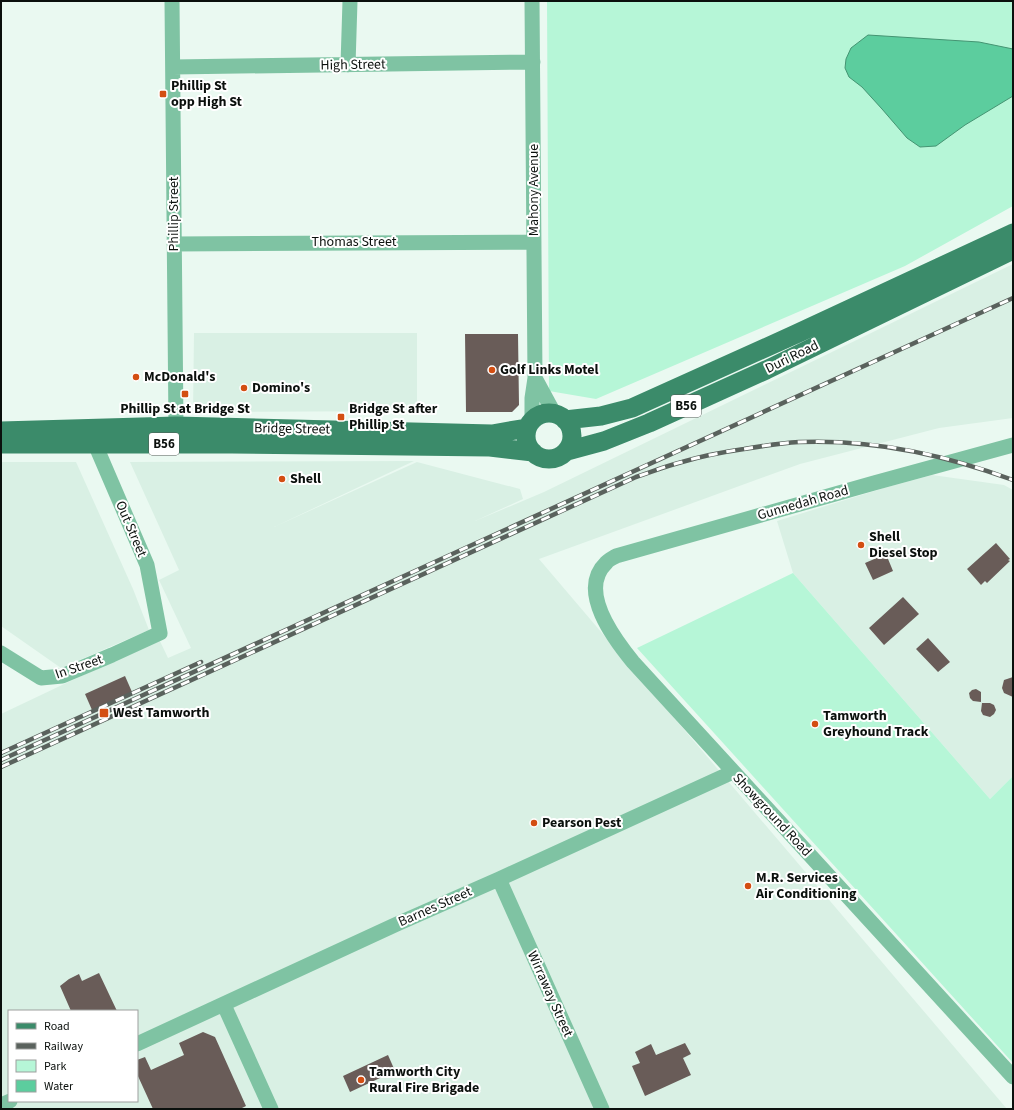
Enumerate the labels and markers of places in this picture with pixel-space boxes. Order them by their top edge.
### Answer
place label: Phillip St opp High St [171,76,243,112]
marker: Phillip St opp High St [158,89,168,99]
place label: Golf Links Motel [500,360,599,380]
marker: Golf Links Motel [487,365,497,375]
place label: McDonald's [144,367,215,387]
marker: McDonald's [131,372,141,382]
place label: Domino's [252,378,310,398]
marker: Domino's [239,383,249,393]
marker: Phillip St at Bridge St [180,389,190,399]
place label: Phillip St at Bridge St [120,399,250,419]
place label: Bridge St after Phillip St [349,399,438,435]
marker: Bridge St after Phillip St [336,412,346,422]
place label: Shell [290,469,321,489]
marker: Shell [277,474,287,484]
place label: Shell Diesel Stop [869,527,938,563]
marker: Shell Diesel Stop [856,540,866,550]
place label: West Tamworth [113,703,209,723]
place label: Tamworth Greyhound Track [823,706,929,742]
marker: West Tamworth [98,707,110,719]
marker: Tamworth Greyhound Track [810,719,820,729]
place label: Pearson Pest [542,813,622,833]
marker: Pearson Pest [529,818,539,828]
place label: M.R. Services Air Conditioning [755,868,857,904]
marker: M.R. Services Air Conditioning [743,881,753,891]
place label: Tamworth City Rural Fire Brigade [369,1062,479,1098]
marker: Tamworth City Rural Fire Brigade [356,1075,366,1085]

